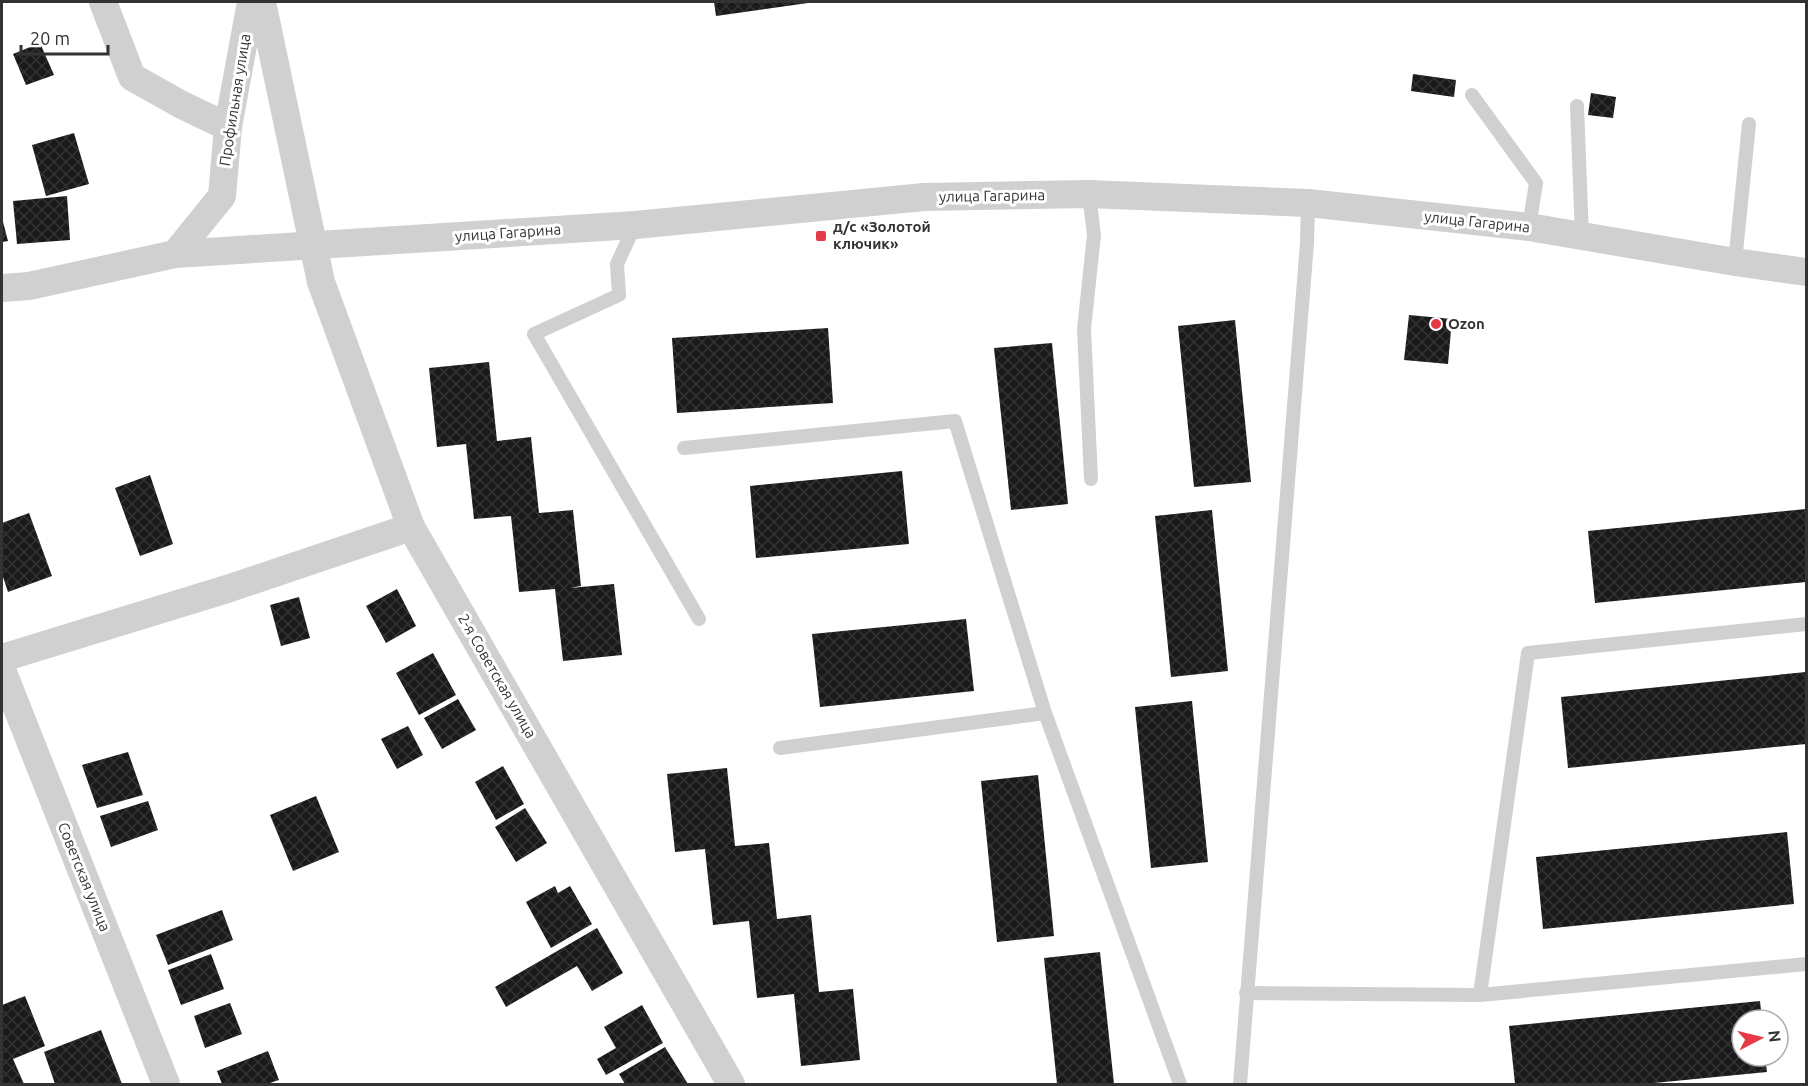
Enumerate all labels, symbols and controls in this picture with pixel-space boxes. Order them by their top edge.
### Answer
scale bar [21,18,108,56]
text: 20 m [30,28,70,48]
street label: Профильная улица [216,33,253,167]
street label: улица Гагарина [939,186,1045,205]
street label: улица Гагарина [1423,207,1531,236]
place label: д/с «Золотой ключик» [833,218,931,252]
street label: улица Гагарина [454,220,562,245]
marker: д/с «Золотой ключик» [814,229,828,243]
place label: Ozon [1448,315,1485,332]
marker: Ozon [1429,317,1443,331]
street label: 2-я Советская улица [455,611,540,741]
street label: Советская улица [55,820,114,934]
north arrow [1730,1008,1790,1068]
text: N [1765,1029,1785,1043]

